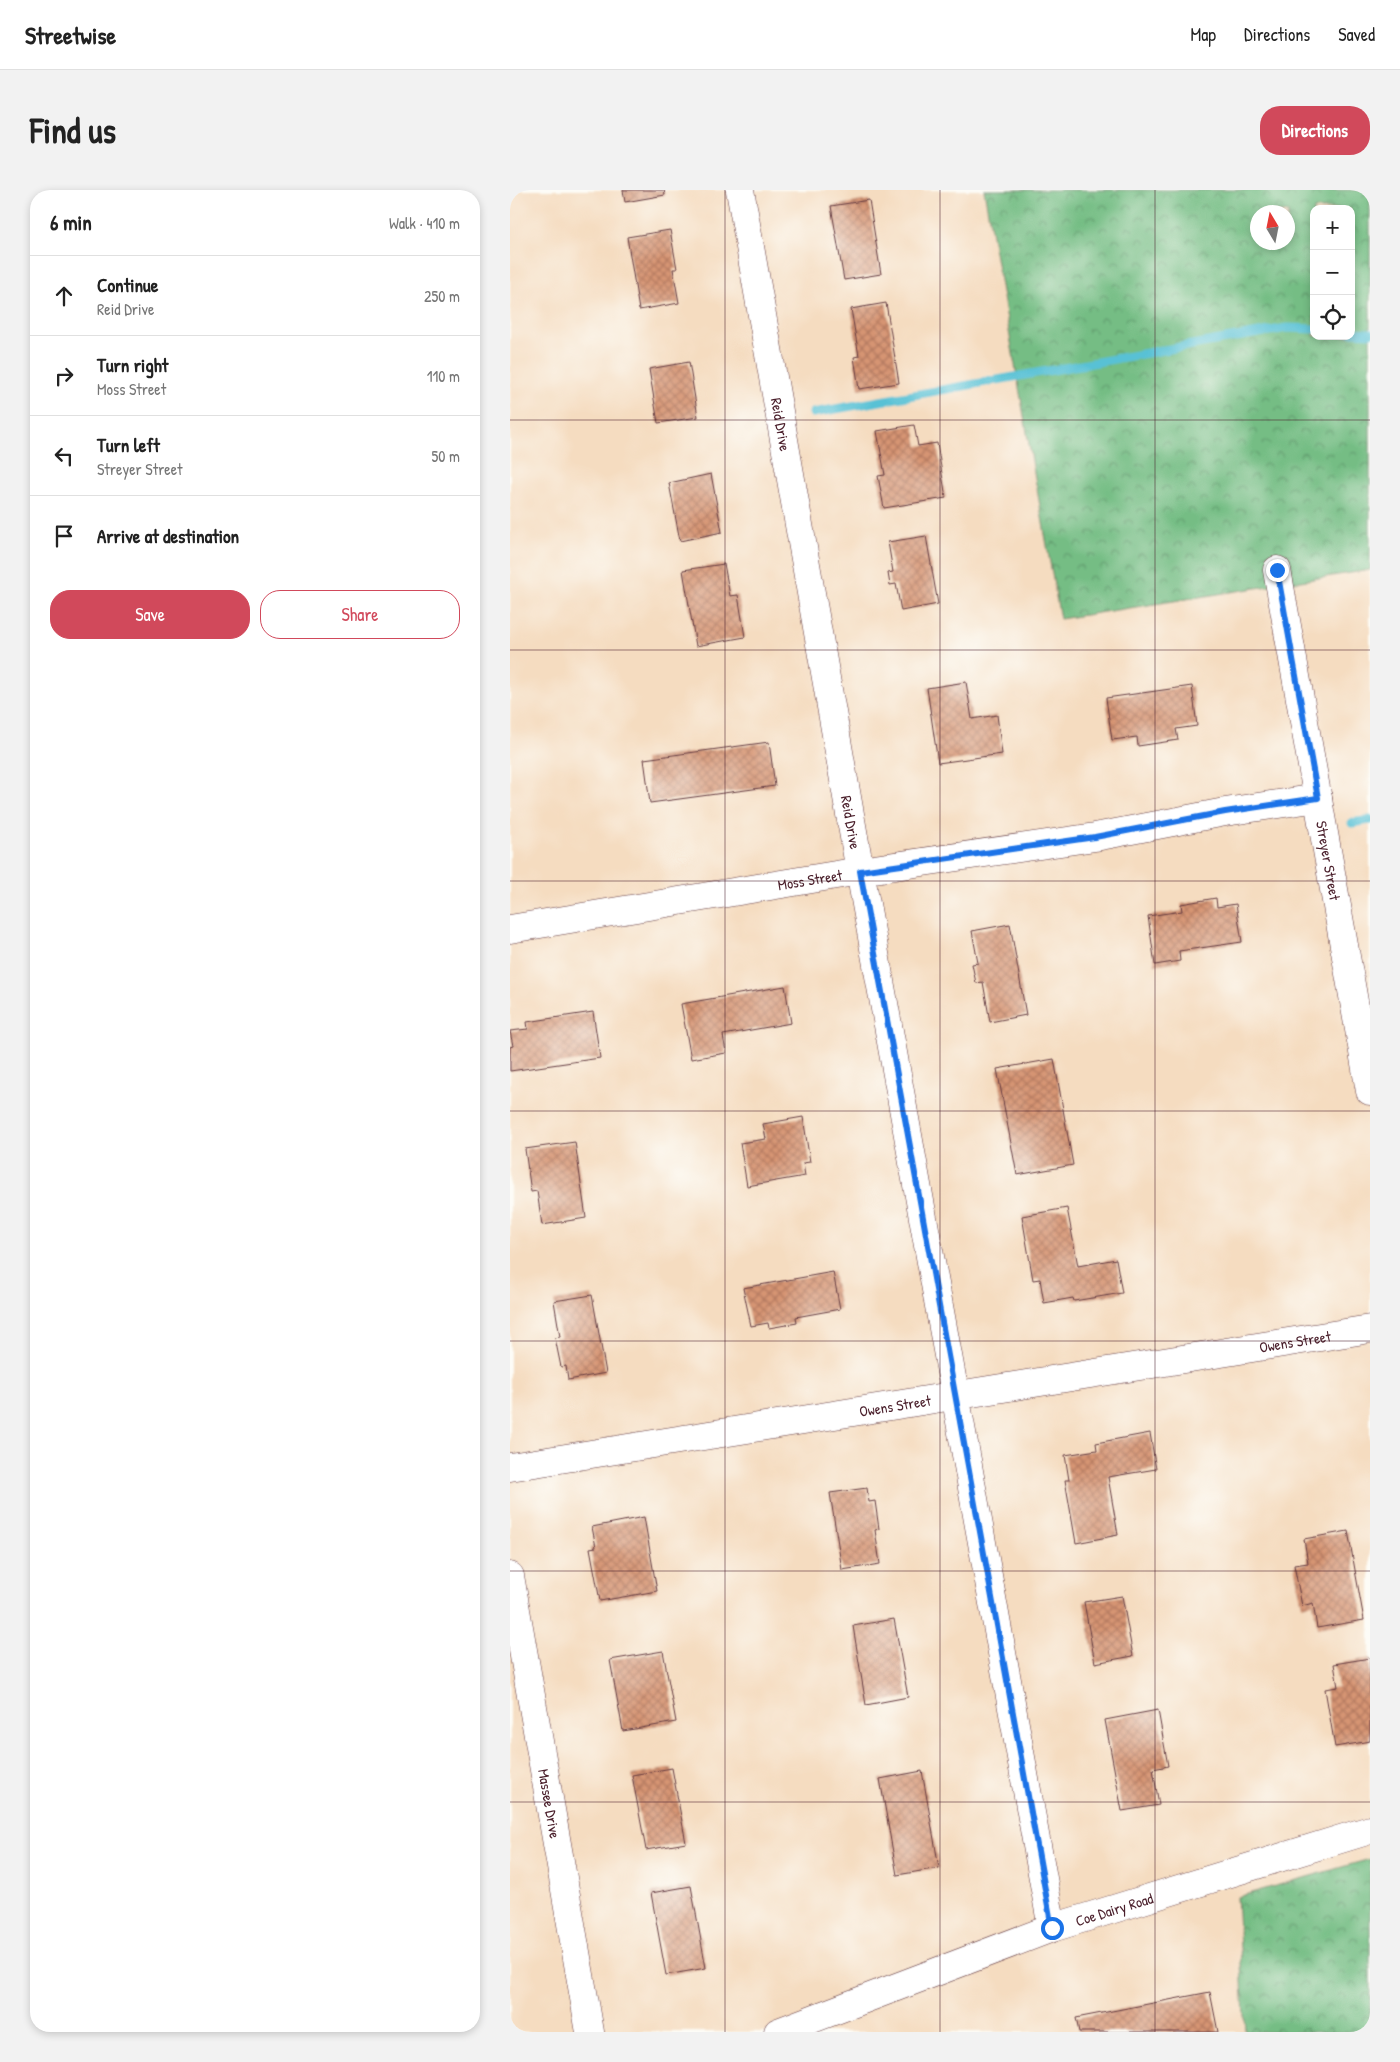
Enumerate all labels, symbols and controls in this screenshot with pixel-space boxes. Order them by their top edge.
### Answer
text: Streetwise [25,19,116,51]
text: Map [1191,22,1216,47]
text: Directions [1244,22,1310,47]
text: Saved [1338,22,1375,47]
button: Directions [1260,106,1370,155]
text: Find us [30,107,116,154]
north arrow [1250,205,1295,250]
map controls [1310,205,1355,340]
button: + [1310,205,1355,250]
text: 6 min [50,208,92,237]
text: Walk · 410 m [389,212,460,234]
button: − [1310,250,1355,295]
text: Continue [97,272,158,298]
icon: ahead [50,282,78,310]
text: 250 m [424,285,460,307]
button: locate [1310,295,1355,340]
text: Reid Drive [97,298,154,320]
text: Turn right [97,352,168,378]
icon: right [50,362,78,390]
text: 110 m [427,365,460,387]
text: Moss Street [97,378,166,400]
street label: Reid Drive [766,396,796,453]
text: Turn left [97,432,160,458]
icon: left [50,442,78,470]
text: 50 m [432,445,460,467]
text: Streyer Street [97,458,183,480]
icon: arrive [50,522,78,550]
text: Arrive at destination [97,523,239,549]
route end [1266,559,1289,582]
button: Save [50,590,250,639]
button: Share [260,590,460,639]
street label: Reid Drive [836,794,866,851]
street label: Streyer Street [1311,819,1346,903]
street label: Moss Street [776,863,844,895]
street label: Owens Street [1258,1325,1333,1357]
street label: Owens Street [858,1389,933,1421]
street label: Massee Drive [534,1767,566,1840]
street label: Coe Dairy Road [1073,1887,1156,1931]
route start [1041,1917,1064,1940]

